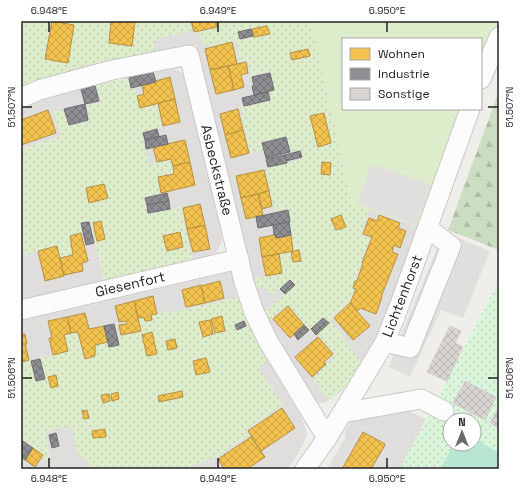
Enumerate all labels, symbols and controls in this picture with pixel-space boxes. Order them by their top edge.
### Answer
text: 6.948°E [31,4,68,17]
text: 6.949°E [200,4,237,17]
text: 6.950°E [369,4,406,17]
legend [342,38,482,110]
text: Wohnen [378,46,425,62]
text: Industrie [378,66,430,82]
text: Sonstige [378,86,430,102]
text: 51.507°N [5,87,18,127]
text: 51.507°N [503,87,516,127]
street label: Asbeckstraße [197,123,237,217]
street label: Lichtenhorst [378,252,426,340]
street label: Giesenfort [93,267,167,301]
text: 51.506°N [5,357,18,399]
text: 51.506°N [503,357,516,399]
north arrow [442,412,482,452]
text: N [458,415,466,429]
text: 6.948°E [31,472,68,485]
text: 6.949°E [200,472,237,485]
text: 6.950°E [369,472,406,485]

